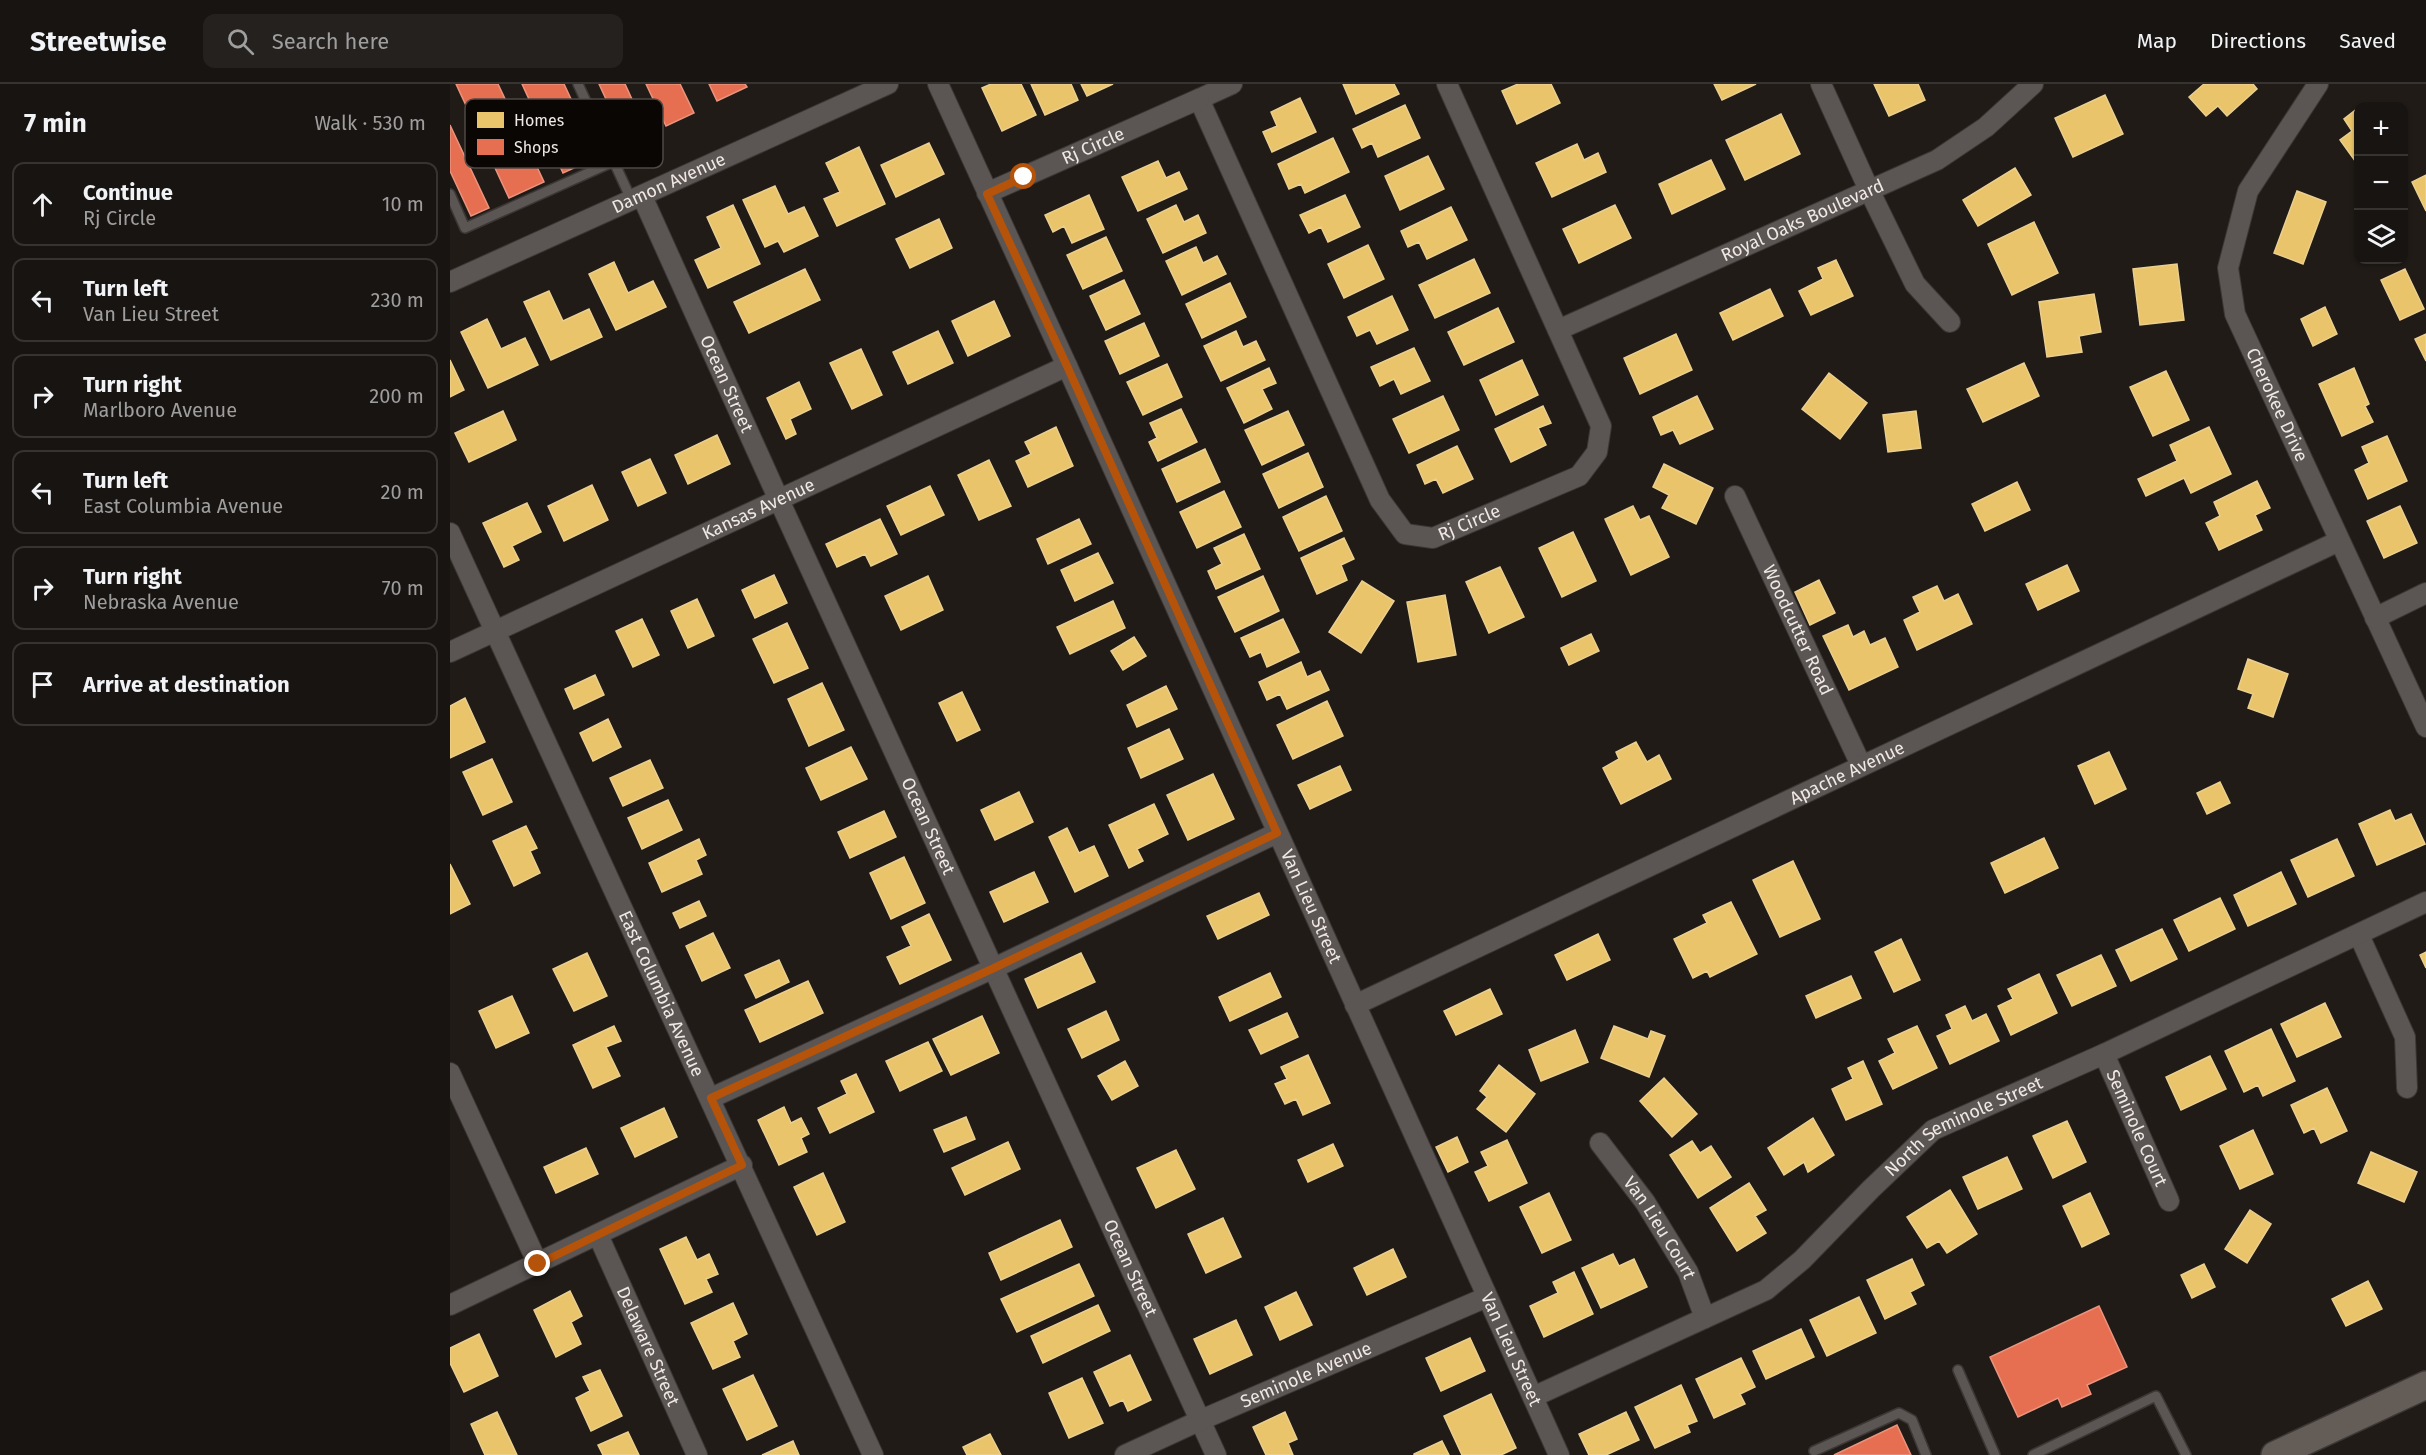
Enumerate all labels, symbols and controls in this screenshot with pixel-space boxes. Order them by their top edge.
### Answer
search box [203,14,623,68]
text: Streetwise [30,25,167,58]
icon: search [224,25,257,58]
text: Search here [272,28,389,55]
text: Map [2137,28,2177,54]
text: Directions [2210,28,2306,54]
text: Saved [2339,28,2396,54]
legend [465,99,663,168]
map controls [2354,102,2408,264]
button: + [2354,102,2408,156]
text: 7 min [24,108,87,139]
text: Walk · 530 m [314,111,426,135]
text: Homes [514,111,564,130]
street label: Rj Circle [1058,123,1128,169]
text: Shops [514,138,558,157]
street label: Damon Avenue [608,148,729,218]
button: − [2354,156,2408,210]
route start [1010,163,1036,189]
street label: Royal Oaks Boulevard [1718,174,1887,266]
text: Continue [83,179,173,206]
icon: ahead [26,188,59,221]
text: 10 m [382,192,424,216]
text: Rj Circle [83,206,156,230]
button: layers [2354,210,2408,264]
text: Turn left [83,275,168,302]
icon: left [26,284,59,317]
text: 230 m [371,288,424,312]
text: Van Lieu Street [83,302,219,326]
street label: Ocean Street [695,332,758,436]
street label: Cherokee Drive [2241,344,2313,465]
text: Turn right [83,371,182,398]
icon: right [26,380,59,413]
text: 200 m [369,384,424,408]
text: Marlboro Avenue [83,398,237,422]
text: Turn left [83,467,168,494]
street label: Kansas Avenue [699,473,818,545]
icon: left [26,476,59,509]
text: 20 m [381,480,424,504]
text: East Columbia Avenue [83,494,283,518]
street label: Rj Circle [1435,500,1504,546]
street label: Woodcutter Road [1758,561,1838,699]
text: Turn right [83,563,182,590]
icon: right [26,572,59,605]
text: 70 m [382,576,424,600]
text: Nebraska Avenue [83,590,239,614]
icon: arrive [26,668,59,701]
text: Arrive at destination [83,671,290,698]
street label: Apache Avenue [1786,737,1908,809]
street label: Ocean Street [896,774,960,879]
street label: Van Lieu Street [1276,846,1347,967]
street label: East Columbia Avenue [614,907,709,1080]
street label: Seminole Court [2101,1066,2172,1190]
street label: North Seminole Street [1880,1071,2047,1181]
street label: Van Lieu Court [1619,1172,1701,1282]
street label: Ocean Street [1099,1216,1162,1320]
route end [524,1250,550,1276]
street label: Delaware Street [612,1283,685,1410]
street label: Van Lieu Street [1476,1289,1547,1410]
street label: Seminole Avenue [1237,1337,1375,1413]

